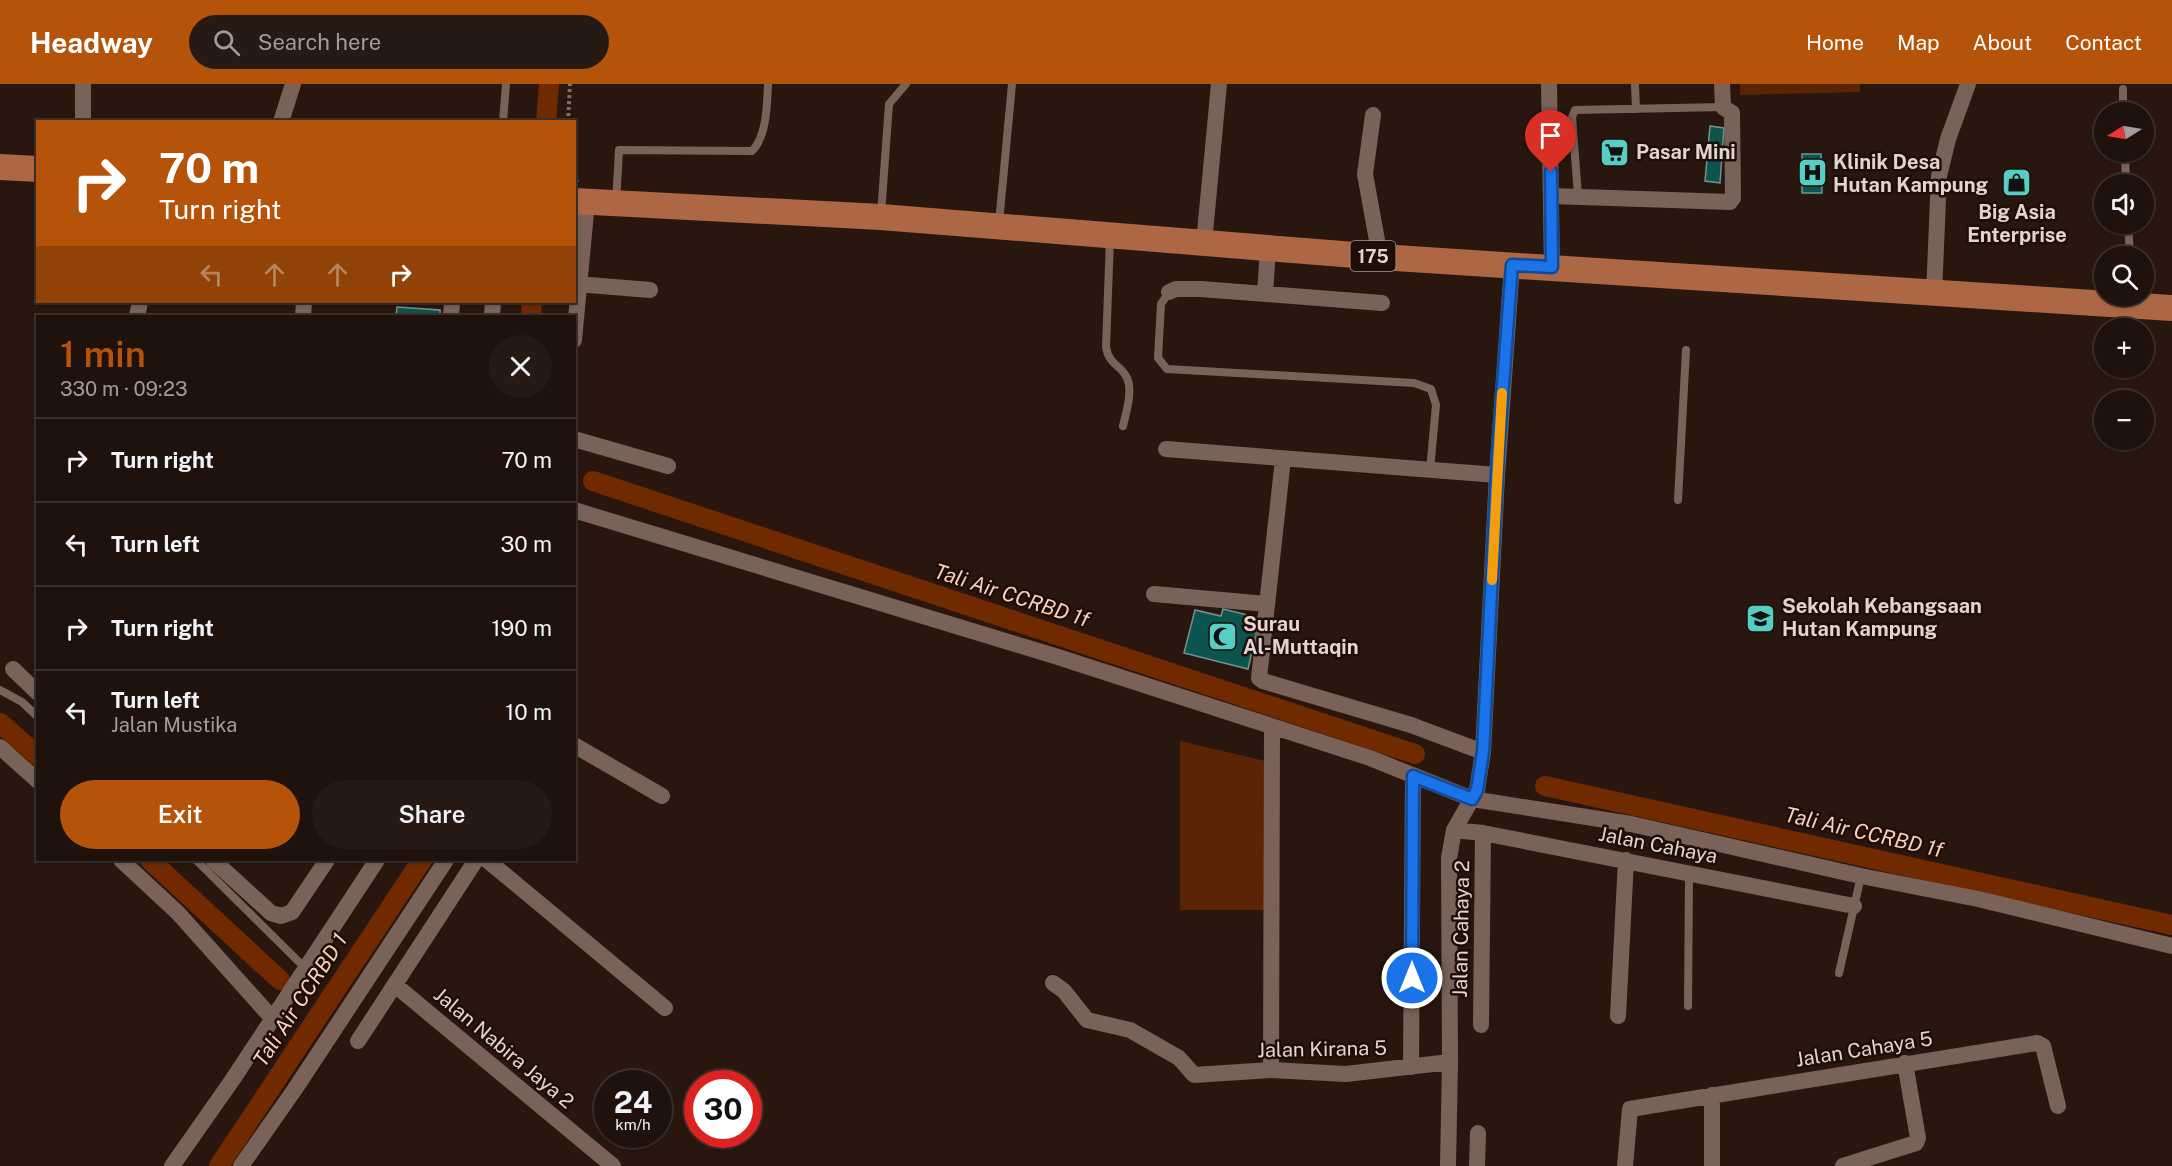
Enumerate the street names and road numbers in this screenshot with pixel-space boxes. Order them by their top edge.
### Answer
road number: 175 [1350,241,1396,271]
street label: Jalan Cahaya [1596,822,1720,868]
street label: Jalan Cahaya 2 [1448,860,1474,998]
street label: Jalan Nabira Jaya 2 [429,982,579,1114]
street label: Jalan Cahaya 5 [1794,1026,1934,1072]
street label: Jalan Kirana 5 [1257,1036,1387,1062]

